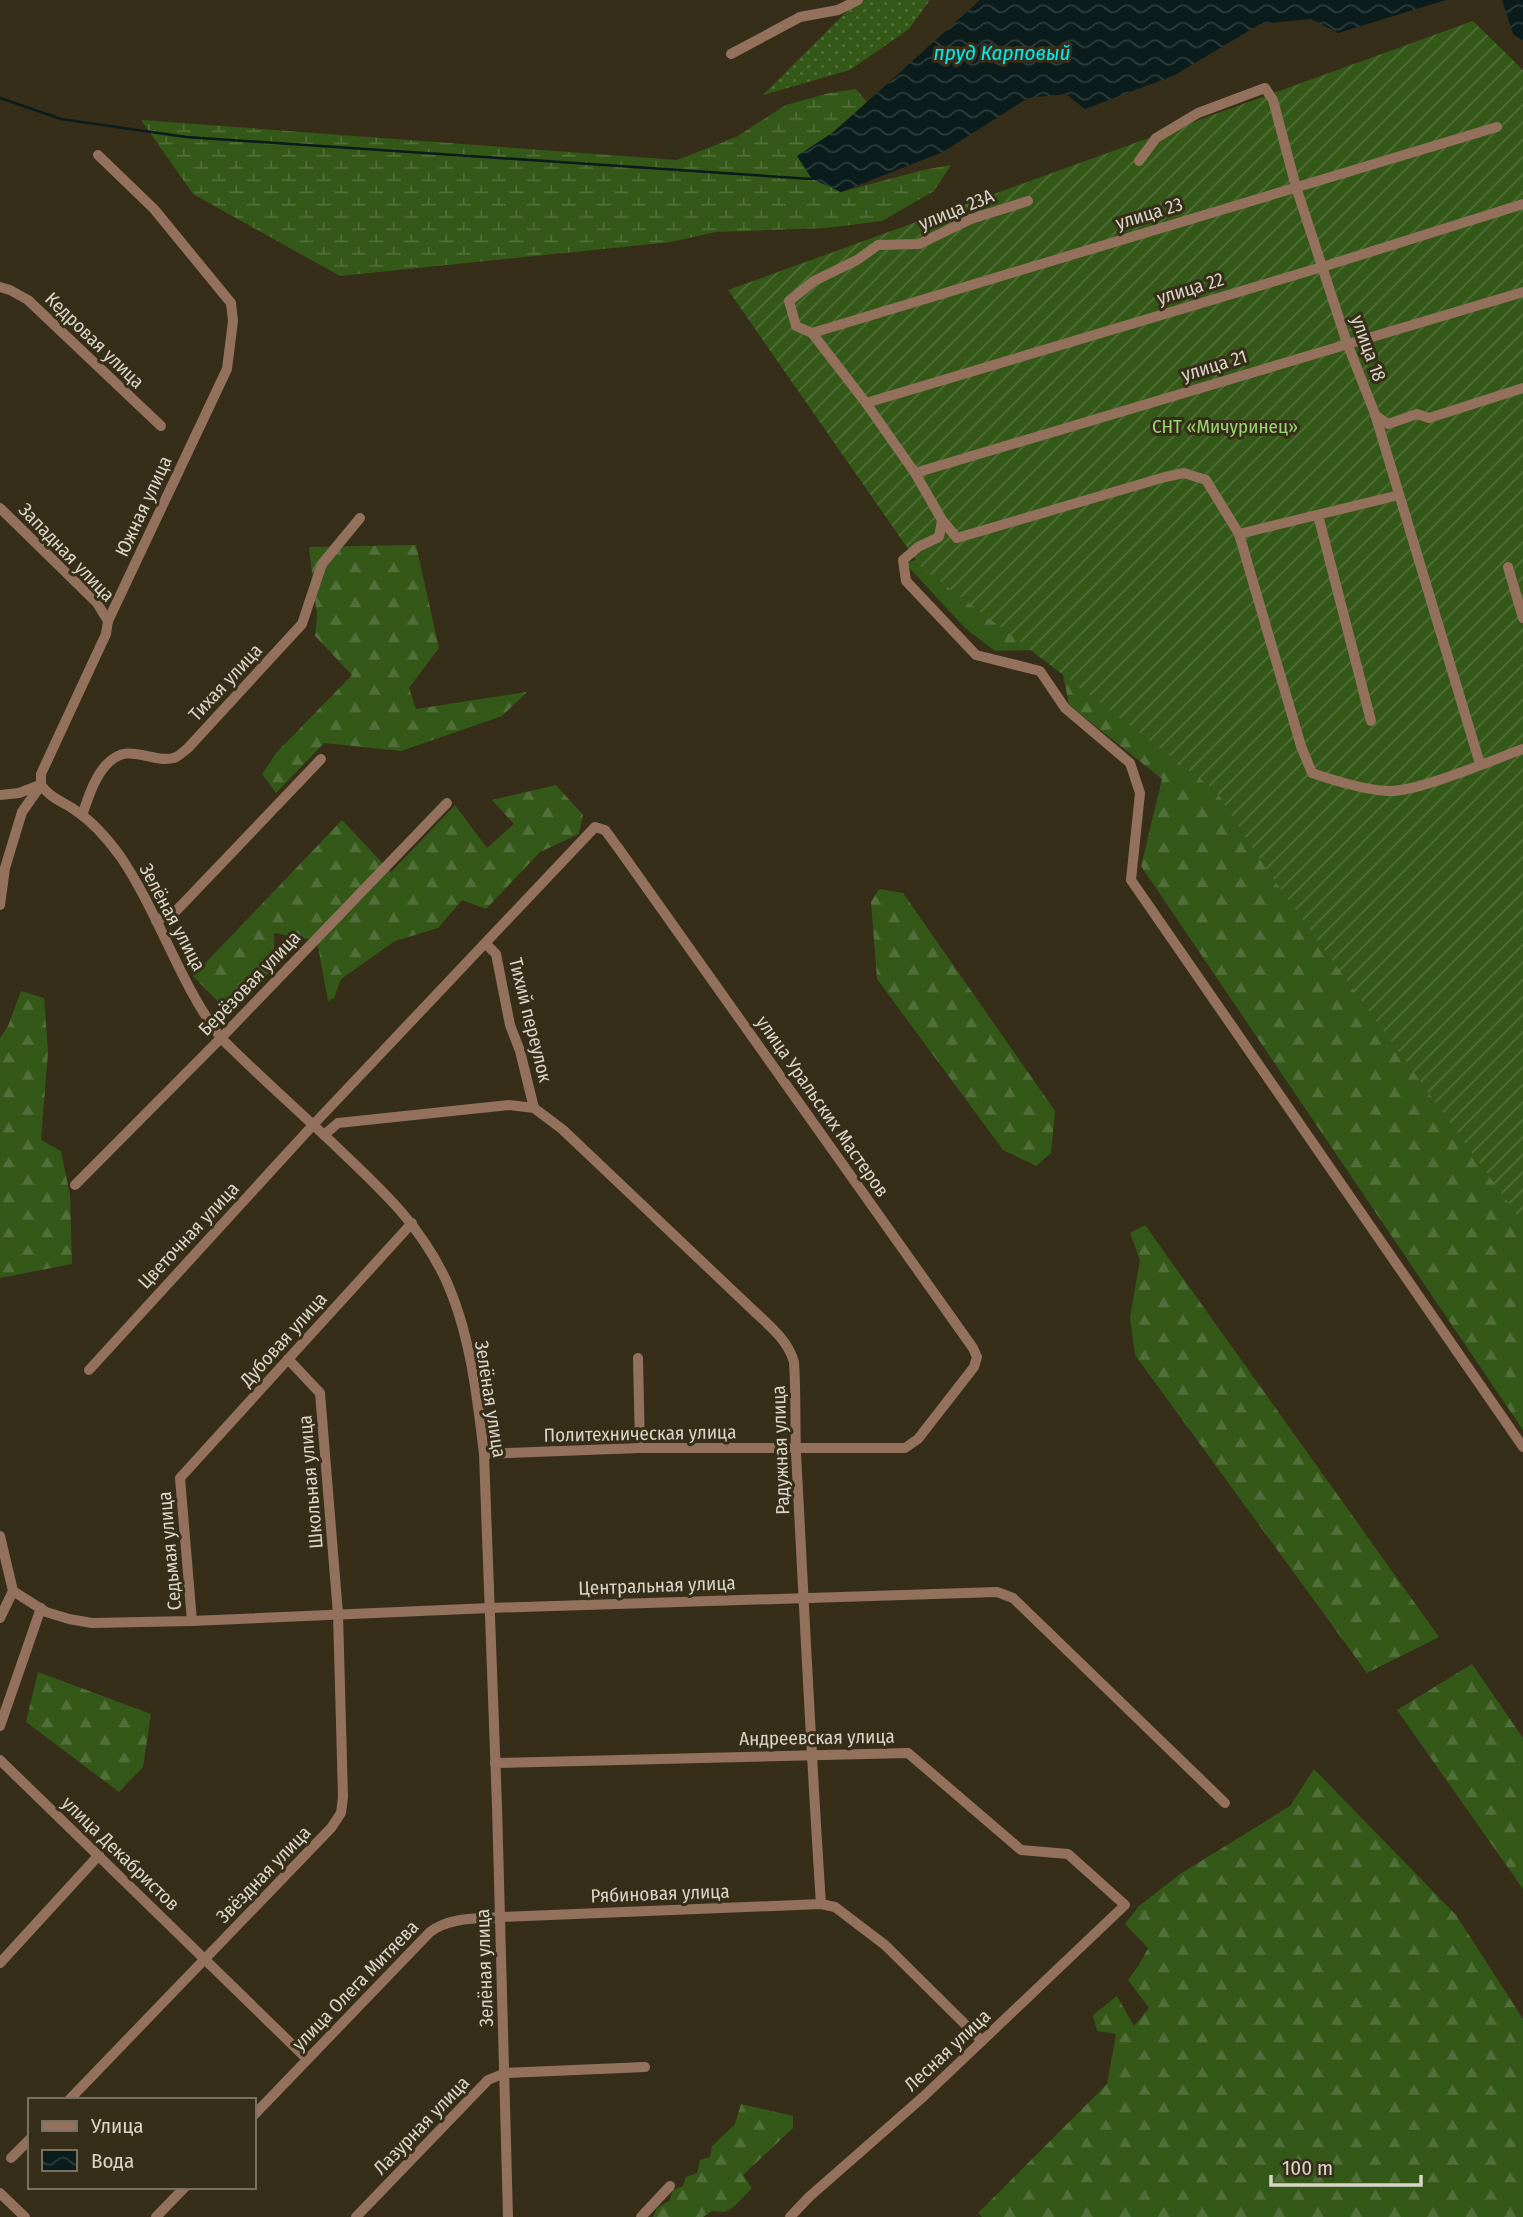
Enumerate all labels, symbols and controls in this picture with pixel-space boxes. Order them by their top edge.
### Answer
water label: пруд Карповый [934,40,1070,66]
street label: улица 23А [915,184,997,235]
street label: улица 23 [1113,192,1185,235]
street label: улица 22 [1154,267,1226,310]
street label: Кедровая улица [40,287,149,393]
street label: улица 18 [1346,312,1391,385]
street label: улица 21 [1179,345,1250,386]
park label: СНТ «Мичуринец» [1152,415,1298,438]
street label: Южная улица [110,452,177,560]
street label: Западная улица [14,498,119,606]
street label: Тихая улица [184,639,267,726]
street label: Зелёная улица [135,860,210,975]
street label: Берёзовая улица [194,926,305,1041]
street label: Тихий переулок [504,956,557,1085]
street label: улица Уральских Мастеров [751,1011,894,1202]
street label: Цветочная улица [133,1177,244,1293]
street label: Дубовая улица [234,1287,332,1392]
street label: Зелёная улица [470,1339,511,1459]
street label: Радужная улица [767,1385,794,1515]
street label: Школьная улица [293,1414,328,1550]
street label: Политехническая улица [543,1420,737,1447]
street label: Седьмая улица [153,1491,186,1611]
street label: Центральная улица [578,1571,736,1600]
street label: Андреевская улица [739,1725,895,1750]
street label: улица Декабристов [57,1791,184,1915]
street label: Звёздная улица [211,1821,315,1928]
street label: Рябиновая улица [590,1880,730,1907]
street label: Зелёная улица [471,1908,498,2027]
street label: улица Олега Митяева [287,1916,423,2055]
street label: Лесная улица [899,2005,995,2096]
street label: Лазурная улица [369,2071,474,2179]
legend [28,2098,256,2189]
text: Улица [90,2113,144,2139]
scale bar [1271,2144,1422,2188]
text: Вода [91,2148,134,2174]
text: 100 m [1282,2155,1333,2181]

